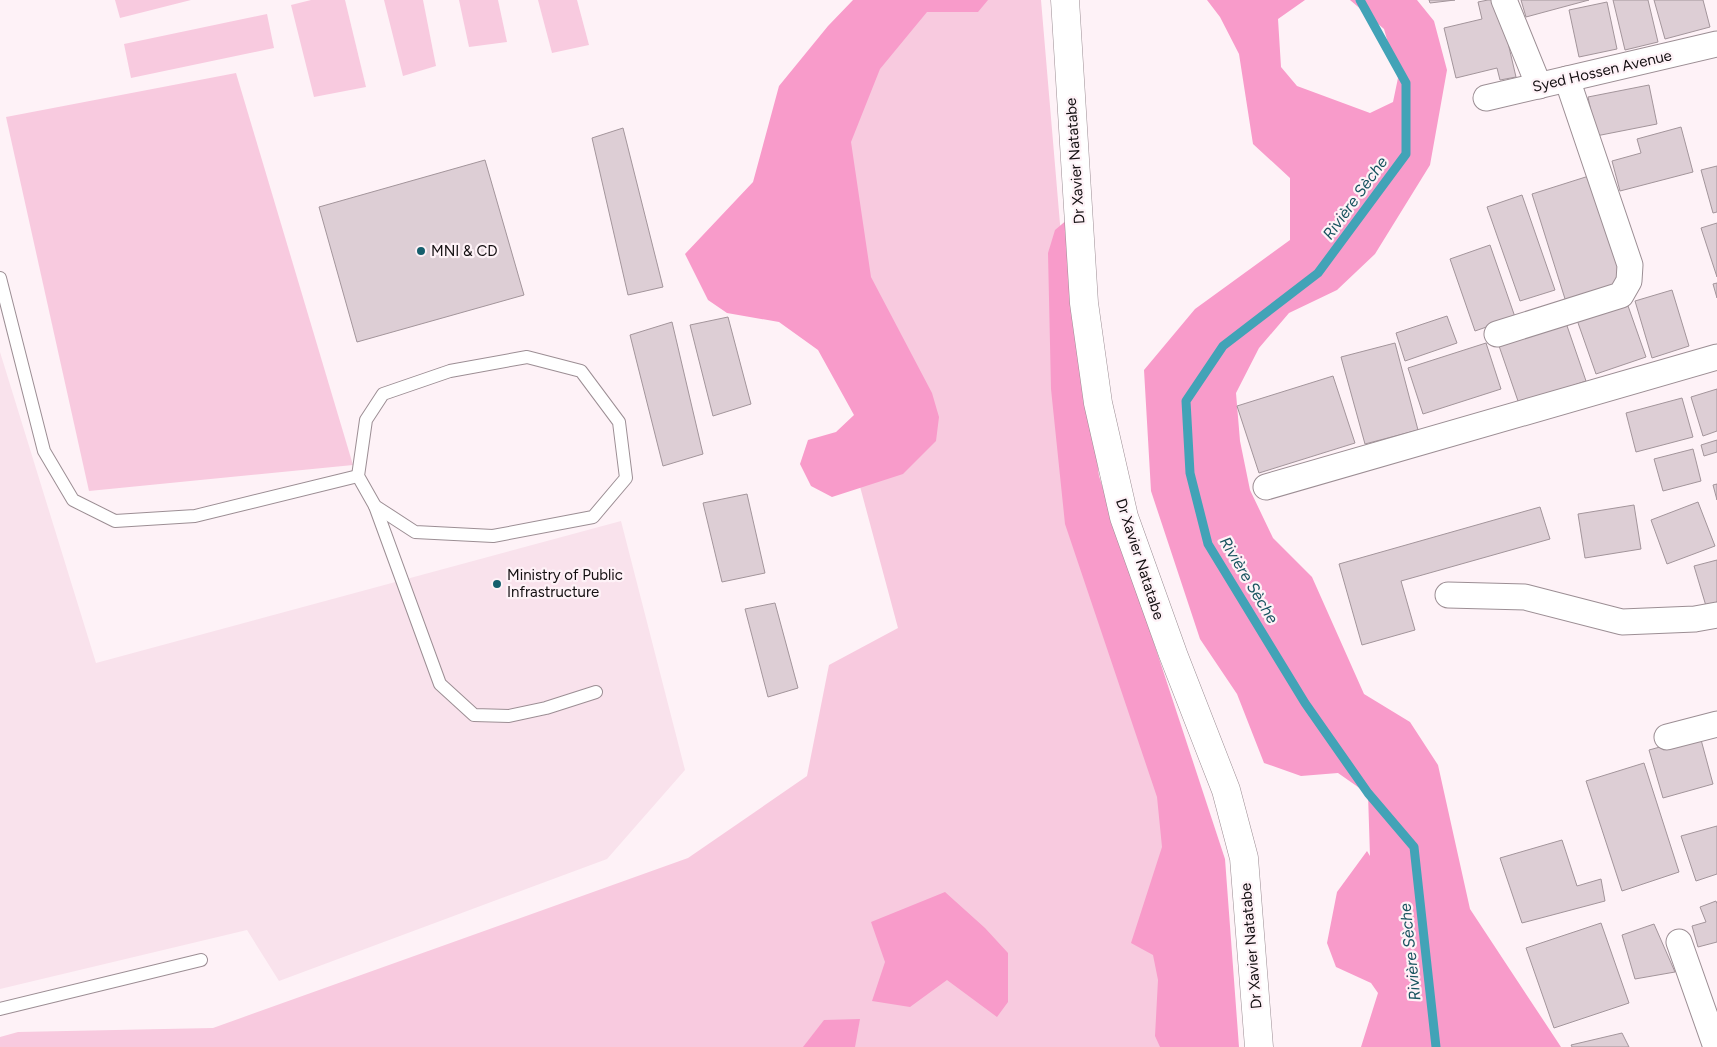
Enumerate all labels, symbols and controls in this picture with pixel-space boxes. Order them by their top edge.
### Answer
street label: Syed Hossen Avenue [1531,46,1673,96]
street label: Dr Xavier Natatabe [1062,97,1088,225]
water label: Rivière Sèche [1319,153,1392,243]
place label: MNI & CD [431,242,498,260]
marker: MNI & CD [415,245,427,257]
street label: Dr Xavier Natatabe [1112,496,1168,622]
water label: Rivière Sèche [1216,533,1282,627]
place label: Ministry of Public Infrastructure [507,566,623,601]
marker: Ministry of Public Infrastructure [491,578,503,590]
street label: Dr Xavier Natatabe [1237,882,1265,1010]
water label: Rivière Sèche [1395,902,1425,1002]

